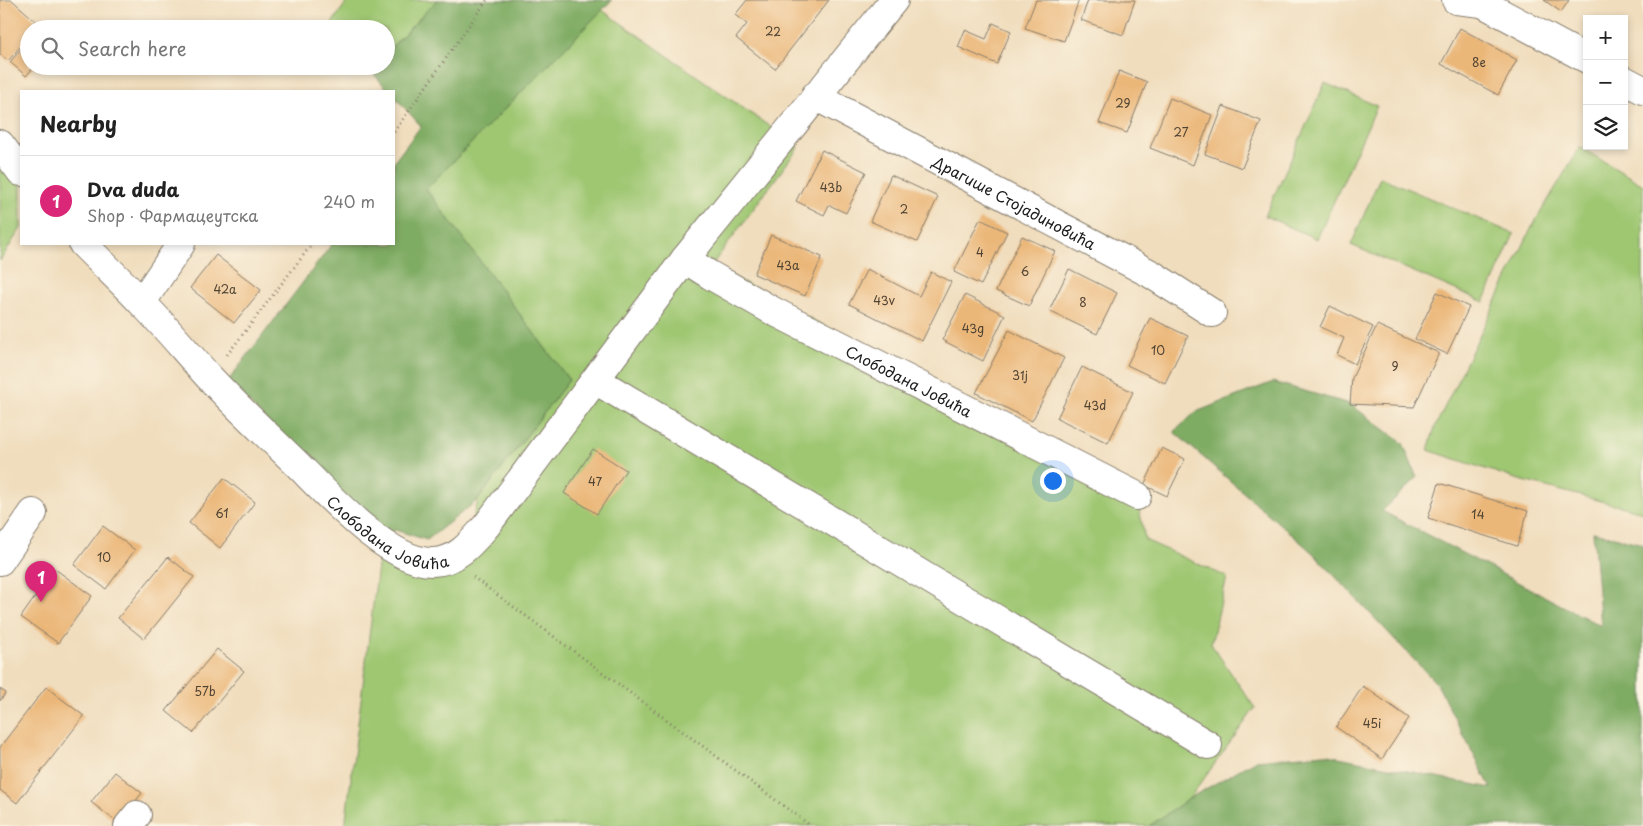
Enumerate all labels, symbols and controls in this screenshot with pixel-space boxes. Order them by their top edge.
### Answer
map controls [1583,15,1628,150]
button: + [1583,15,1628,60]
search box [20,20,395,75]
house number: 22 [765,22,781,40]
icon: search [38,34,66,62]
text: Search here [78,34,187,62]
house number: 8e [1472,53,1486,71]
button: − [1583,60,1628,105]
house number: 29 [1115,94,1131,112]
button: layers [1583,105,1628,150]
text: Nearby [40,107,117,139]
house number: 27 [1174,123,1189,141]
street label: Драгише Стојадиновића [928,149,1101,255]
text: Dva duda [87,175,179,203]
house number: 43b [820,178,842,196]
text: 1 [52,189,60,213]
text: 240 m [323,189,375,213]
house number: 2 [900,200,908,218]
text: Shop · Фармацеутска [87,203,258,227]
house number: 4 [976,243,984,261]
house number: 43a [776,256,800,274]
house number: 6 [1021,262,1029,280]
house number: 42a [213,280,237,298]
house number: 43v [873,291,895,309]
house number: 8 [1079,293,1087,311]
house number: 43g [962,319,984,337]
street label: Слободана Јовића [842,338,977,422]
house number: 10 [1151,341,1165,359]
house number: 9 [1391,357,1399,375]
house number: 31j [1012,366,1028,384]
house number: 43d [1084,396,1106,414]
your location [1040,468,1066,494]
house number: 47 [588,472,603,490]
street label: Слободана Јовића [322,489,452,574]
house number: 61 [215,504,229,522]
house number: 14 [1471,505,1485,523]
house number: 10 [97,548,111,566]
pin: 1 [25,561,57,602]
house number: 57b [194,682,216,700]
house number: 45i [1363,714,1381,732]

